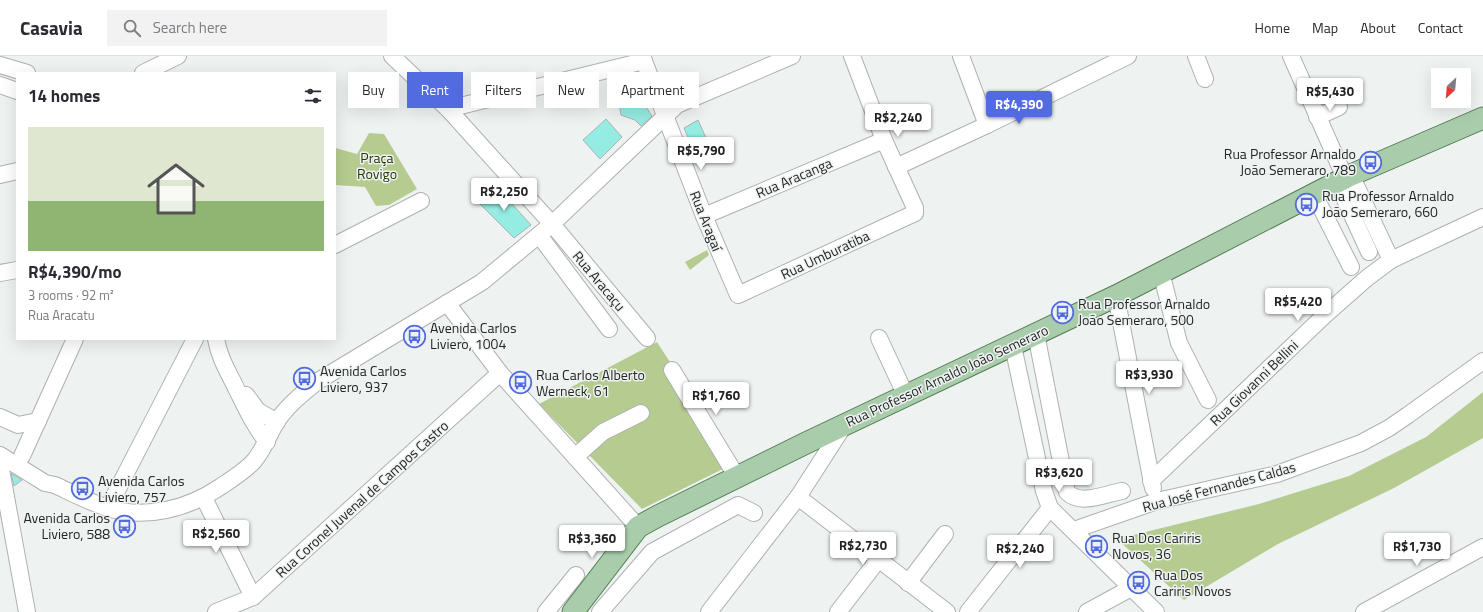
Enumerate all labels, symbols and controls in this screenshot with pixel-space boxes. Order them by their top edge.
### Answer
search box [107,10,387,46]
text: Casavia [20,13,83,42]
text: Search here [153,16,227,39]
icon: search [121,17,143,39]
text: Home [1255,17,1290,38]
text: Map [1312,17,1338,38]
text: About [1360,17,1396,38]
text: Contact [1418,17,1463,38]
north arrow [1431,68,1471,108]
map controls [1431,68,1471,108]
chip: Buy [348,72,399,108]
chip: Rent [407,72,463,108]
chip: Filters [471,72,536,108]
chip: New [544,72,599,108]
chip: Apartment [607,72,699,108]
pin: R$5,430 [1293,78,1367,112]
text: R$5,430 [1306,81,1354,101]
text: 14 homes [28,83,100,109]
icon: filters [302,85,324,107]
pin: R$4,390 [982,91,1056,125]
text: R$4,390 [995,94,1043,114]
pin: R$2,240 [861,104,935,138]
text: R$2,240 [874,107,922,127]
pin: R$5,790 [664,137,738,171]
text: R$5,790 [677,140,725,160]
place label: Rua Professor Arnaldo João Semeraro, 789 [1224,143,1356,180]
park label: Praça Rovigo [357,147,397,184]
bus stop icon: Rua Professor Arnaldo João Semeraro, 789 [1358,149,1384,175]
street label: Rua Aracanga [752,152,835,203]
icon: home [140,153,212,225]
pin: R$2,250 [467,178,541,212]
text: R$2,250 [480,181,528,201]
place label: Rua Professor Arnaldo João Semeraro, 660 [1322,185,1454,222]
street label: Rua Aragaí [685,187,728,255]
bus stop icon: Rua Professor Arnaldo João Semeraro, 660 [1294,191,1320,217]
street label: Rua Umburatiba [777,225,873,284]
street label: Rua Aracaçu [568,246,631,315]
text: R$4,390/mo [28,259,121,285]
text: 3 rooms · 92 m² [28,285,114,305]
pin: R$5,420 [1261,288,1335,322]
text: R$5,420 [1274,291,1322,311]
place label: Rua Professor Arnaldo João Semeraro, 500 [1078,293,1210,330]
bus stop icon: Rua Professor Arnaldo João Semeraro, 500 [1049,299,1075,325]
text: Rua Aracatu [28,305,95,325]
place label: Avenida Carlos Liviero, 1004 [430,317,516,354]
street label: Rua Professor Arnaldo João Semeraro [842,319,1052,432]
bus stop icon: Avenida Carlos Liviero, 1004 [402,323,428,349]
street label: Rua Giovanni Bellini [1205,335,1303,430]
place label: Avenida Carlos Liviero, 937 [320,360,406,397]
pin: R$3,930 [1112,361,1186,395]
place label: Rua Carlos Alberto Werneck, 61 [536,364,645,401]
text: R$3,930 [1125,364,1173,384]
bus stop icon: Avenida Carlos Liviero, 937 [292,366,318,392]
bus stop icon: Rua Carlos Alberto Werneck, 61 [507,370,533,396]
pin: R$1,760 [679,382,753,416]
text: R$1,760 [692,385,740,405]
street label: Rua Coronel Juvenal de Campos Castro [271,415,453,582]
street label: Rua José Fernandes Caldas [1140,456,1298,517]
pin: R$3,620 [1022,459,1096,493]
text: R$3,620 [1035,462,1083,482]
place label: Avenida Carlos Liviero, 757 [98,470,184,507]
bus stop icon: Avenida Carlos Liviero, 757 [70,476,96,502]
place label: Avenida Carlos Liviero, 588 [24,507,110,544]
bus stop icon: Avenida Carlos Liviero, 588 [112,513,138,539]
pin: R$2,560 [179,520,253,554]
text: R$2,560 [192,523,240,543]
pin: R$3,360 [555,525,629,559]
place label: Rua Dos Cariris Novos, 36 [1112,527,1201,564]
text: R$3,360 [568,528,616,548]
pin: R$2,730 [826,532,900,566]
bus stop icon: Rua Dos Cariris Novos, 36 [1084,533,1110,559]
pin: R$1,730 [1380,533,1454,567]
text: R$2,730 [839,535,887,555]
pin: R$2,240 [983,535,1057,569]
text: R$1,730 [1393,536,1441,556]
text: R$2,240 [996,538,1044,558]
place label: Rua Dos Cariris Novos [1154,564,1231,601]
bus stop icon: Rua Dos Cariris Novos [1126,570,1152,596]

